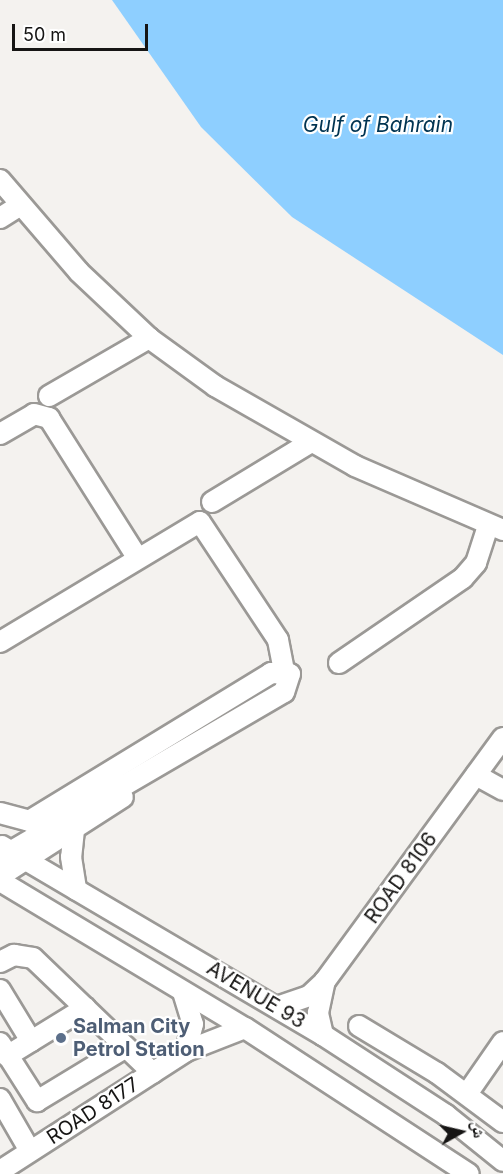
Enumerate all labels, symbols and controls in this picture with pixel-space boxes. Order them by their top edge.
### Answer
scale bar [15,12,152,50]
text: 50 m [23,24,66,45]
water label: Gulf of Bahrain [303,112,453,138]
street label: ROAD 8106 [360,828,442,928]
street label: AVENUE 93 [202,956,310,1034]
place label: Salman City Petrol Station [73,1014,205,1061]
marker: Salman City Petrol Station [54,1031,68,1045]
street label: ROAD 8177 [42,1072,144,1150]
north arrow [431,1102,491,1162]
text: ش [468,1120,490,1139]

